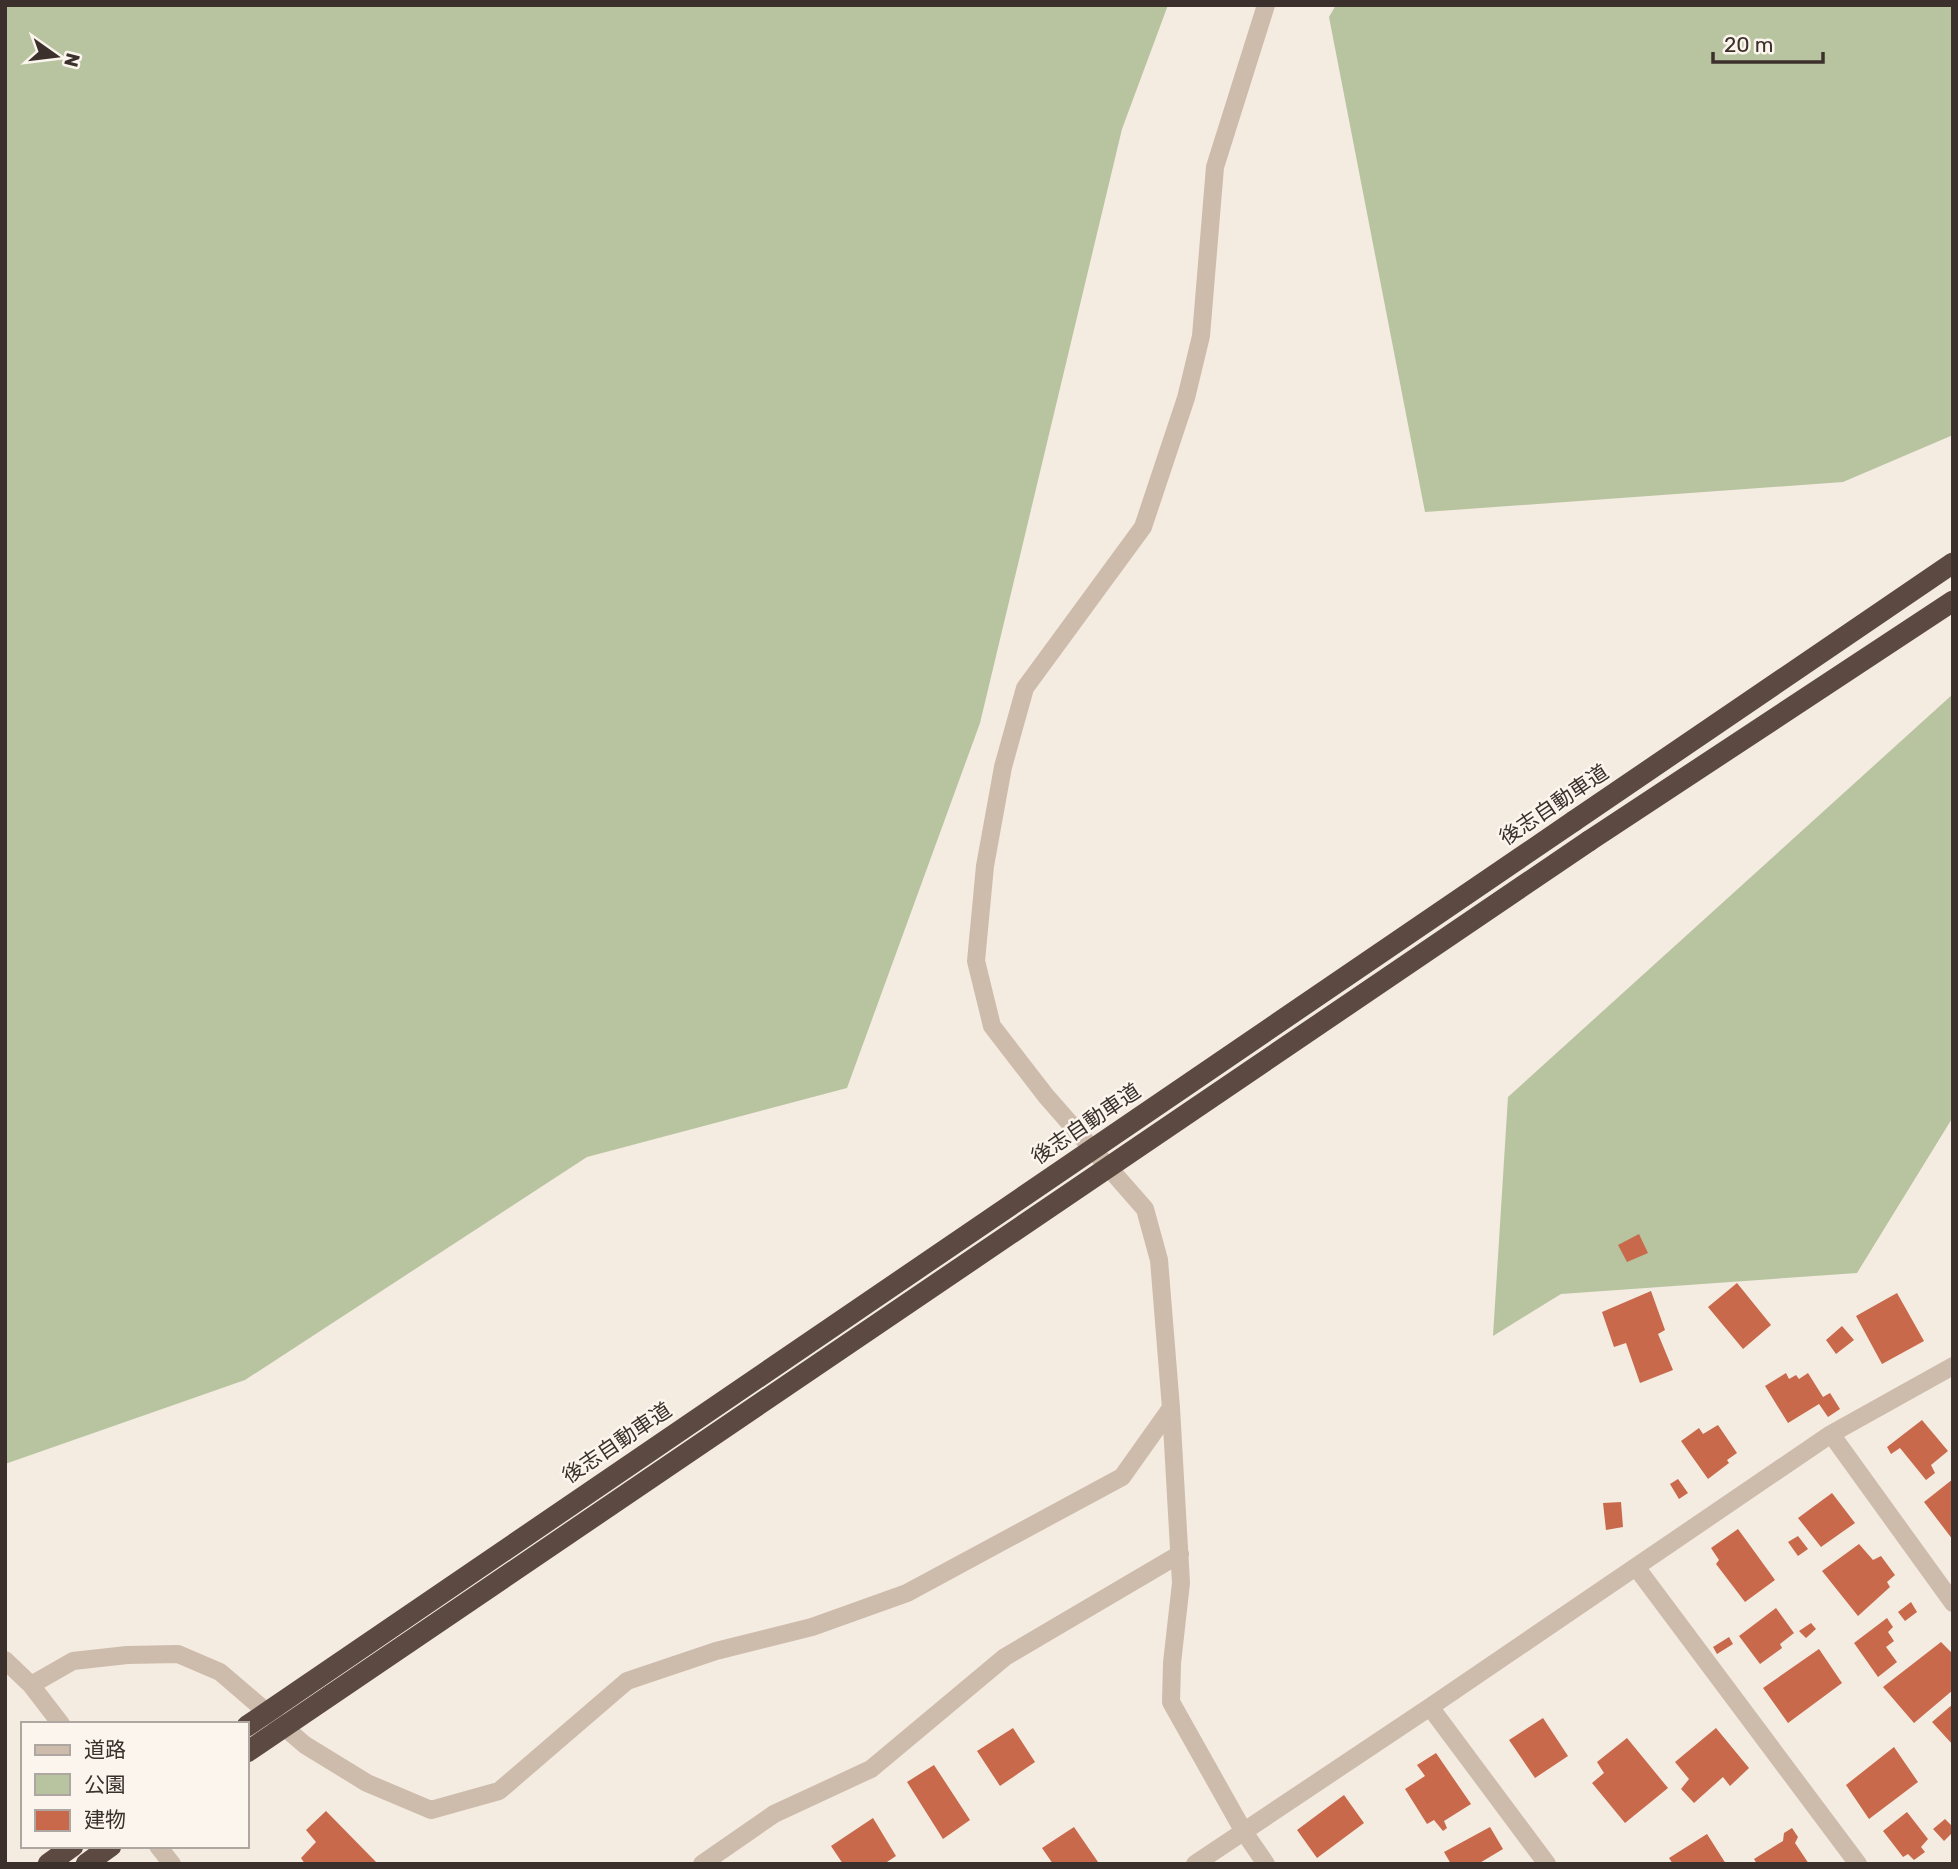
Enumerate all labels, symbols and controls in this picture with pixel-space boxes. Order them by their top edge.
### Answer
north arrow [21,21,91,91]
scale bar [1713,21,1823,65]
text: 20 m [1724,32,1773,57]
text: N [59,51,85,69]
street label: 後志自動車道 [1495,759,1613,850]
street label: 後志自動車道 [1027,1078,1145,1169]
street label: 後志自動車道 [558,1397,676,1488]
legend [21,1722,248,1848]
text: 道路 [84,1737,126,1762]
text: 公園 [84,1772,126,1797]
text: 建物 [84,1807,126,1832]

